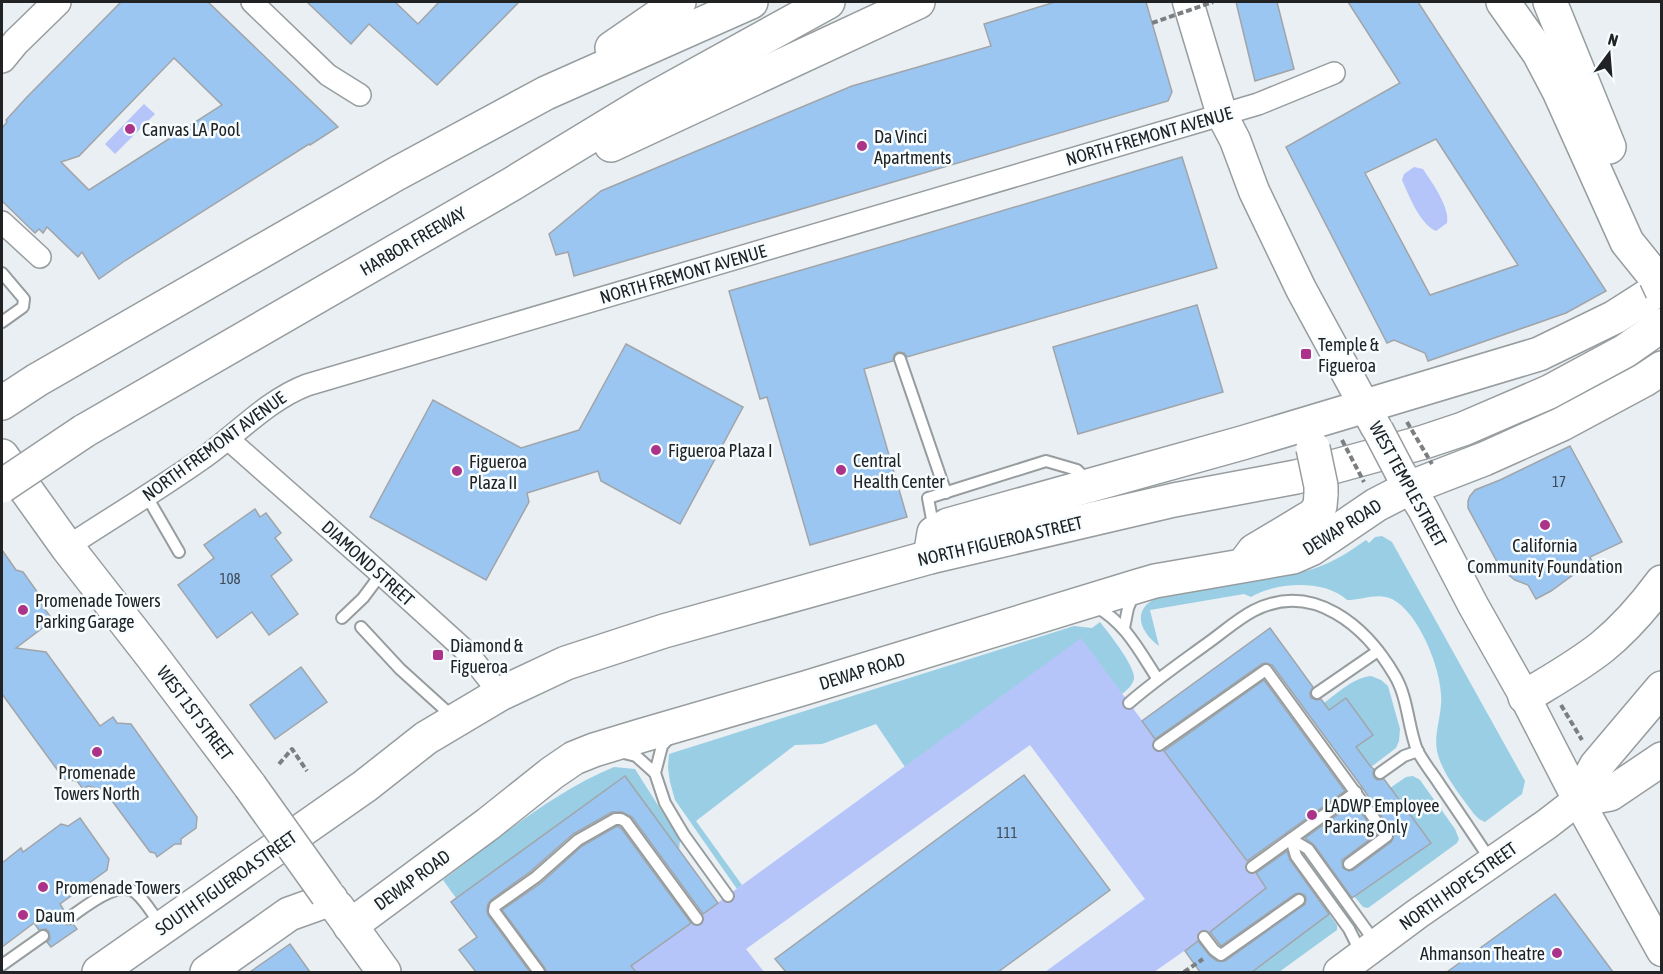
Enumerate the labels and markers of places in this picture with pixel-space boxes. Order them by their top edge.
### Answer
place label: Canvas LA Pool [142,119,240,140]
marker: Canvas LA Pool [123,122,137,136]
place label: Da Vinci Apartments [874,126,951,168]
marker: Da Vinci Apartments [855,139,869,153]
place label: Temple & Figueroa [1318,334,1380,376]
marker: Temple & Figueroa [1299,347,1313,361]
place label: Figueroa Plaza I [668,440,772,461]
marker: Figueroa Plaza I [649,443,663,457]
place label: Central Health Center [853,450,945,492]
place label: Figueroa Plaza II [469,451,527,493]
marker: Central Health Center [834,463,848,477]
marker: Figueroa Plaza II [450,464,464,478]
marker: California Community Foundation [1538,518,1552,532]
place label: California Community Foundation [1467,535,1623,577]
place label: Promenade Towers Parking Garage [35,590,161,632]
marker: Promenade Towers Parking Garage [16,603,30,617]
place label: Diamond & Figueroa [450,635,524,677]
marker: Diamond & Figueroa [431,648,445,662]
marker: Promenade Towers North [90,745,104,759]
place label: Promenade Towers North [54,762,140,804]
place label: LADWP Employee Parking Only [1324,795,1440,837]
marker: LADWP Employee Parking Only [1305,808,1319,822]
place label: Promenade Towers [55,877,181,898]
marker: Promenade Towers [36,880,50,894]
place label: Daum [35,905,75,926]
marker: Daum [16,908,30,922]
place label: Ahmanson Theatre [1420,943,1545,964]
marker: Ahmanson Theatre [1550,946,1564,960]

